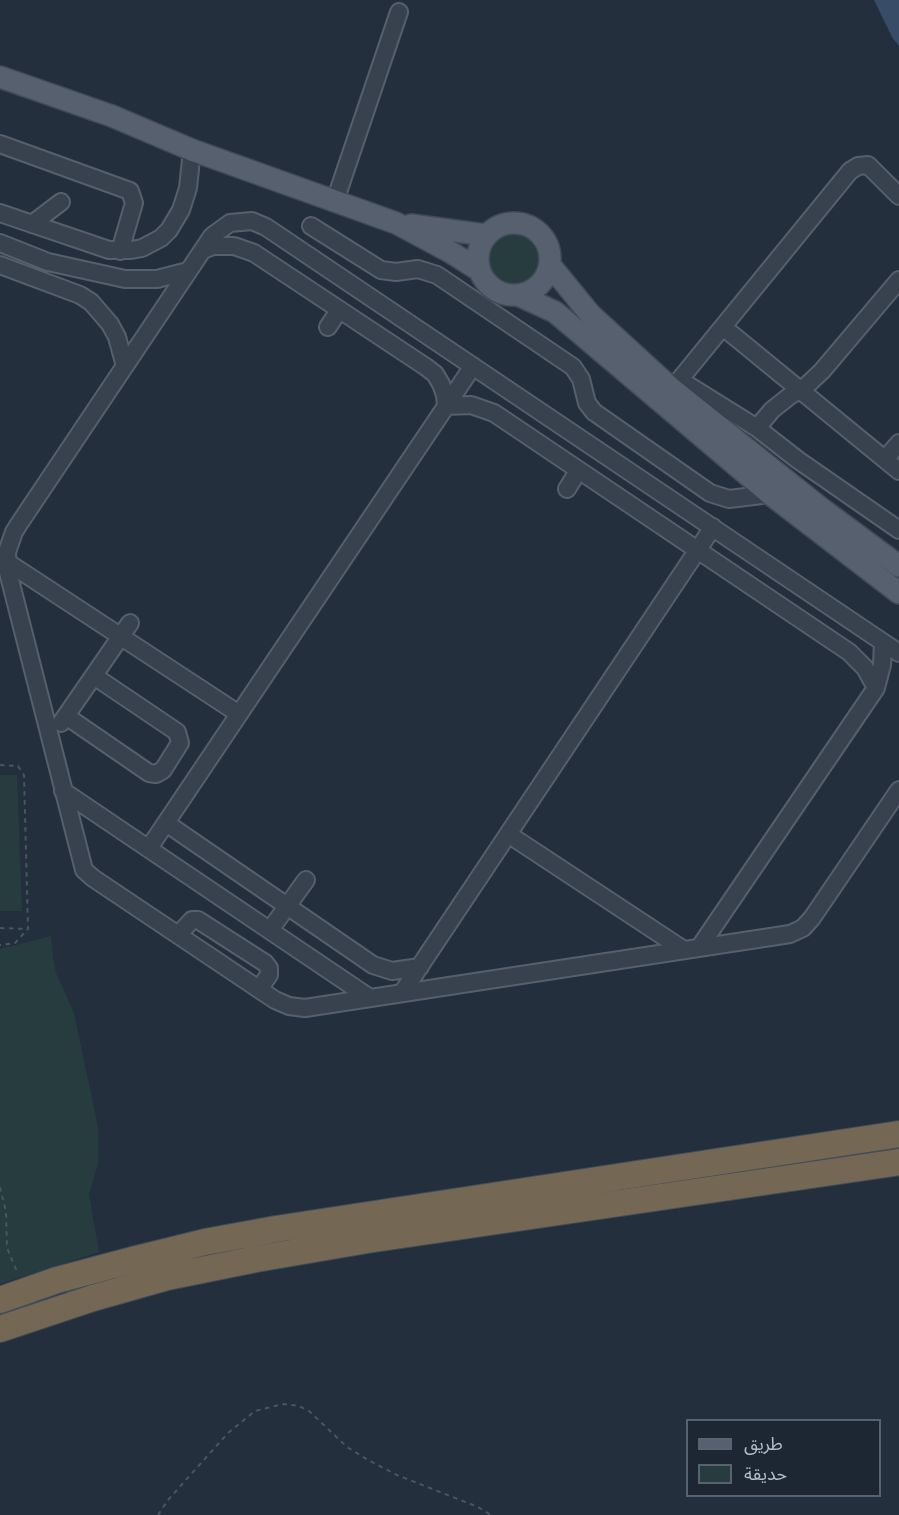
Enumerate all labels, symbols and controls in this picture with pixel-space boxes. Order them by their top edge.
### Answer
legend [686,1419,881,1497]
text: طريق [744,1432,783,1456]
text: حديقة [744,1462,787,1486]

